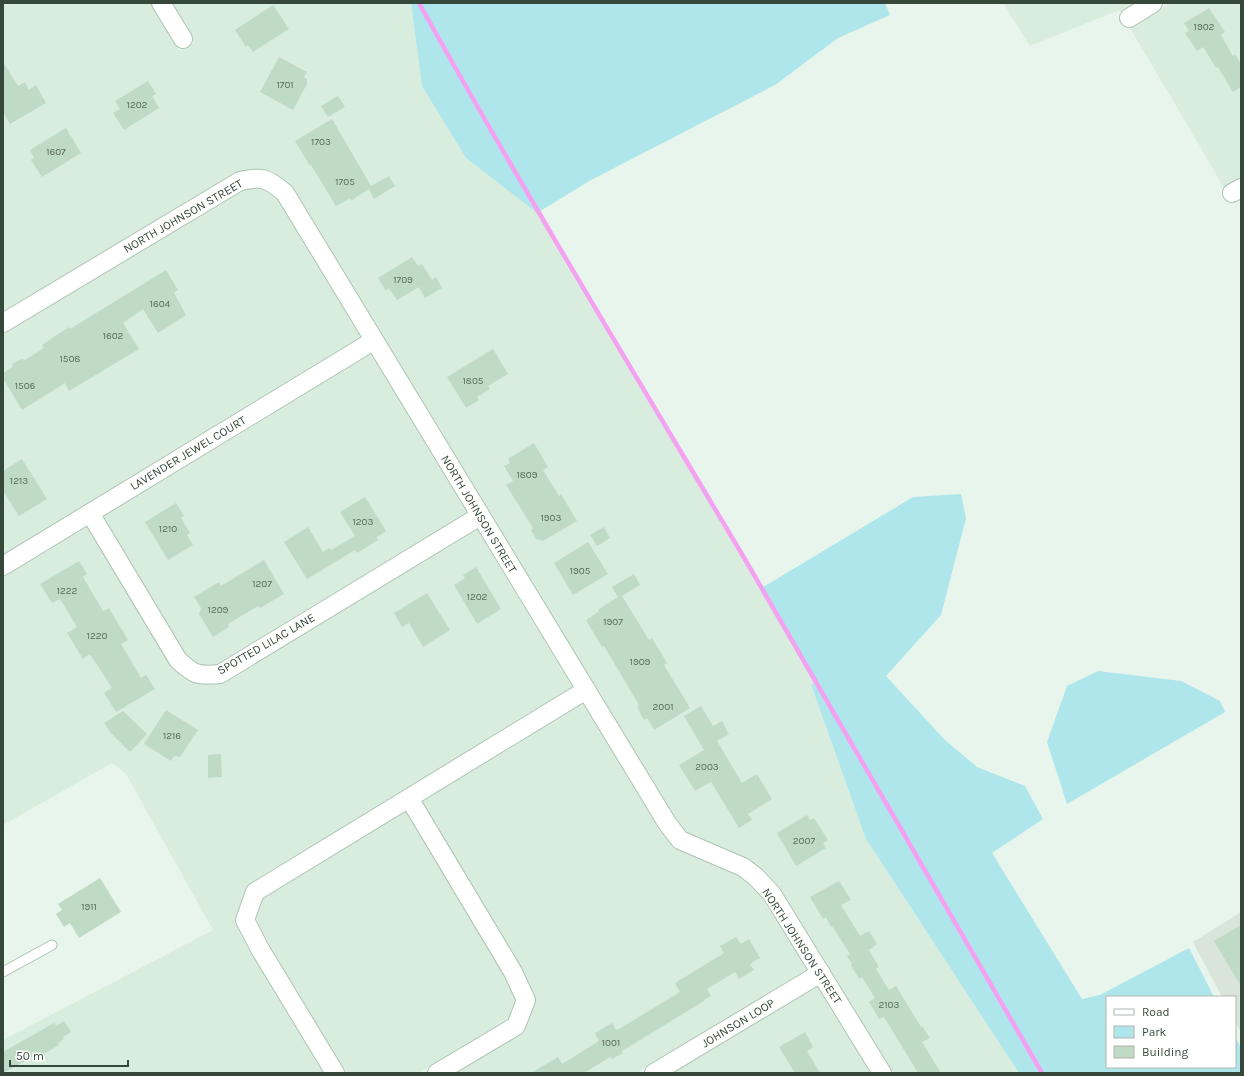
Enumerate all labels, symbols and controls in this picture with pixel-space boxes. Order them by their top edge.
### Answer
house number: 1902 [1194,21,1215,33]
house number: 1701 [276,79,294,91]
house number: 1202 [127,99,148,111]
house number: 1703 [311,136,331,148]
house number: 1607 [46,146,66,158]
street label: NORTH JOHNSON STREET [121,176,245,256]
house number: 1705 [335,176,355,188]
house number: 1709 [393,274,413,286]
house number: 1604 [150,298,171,310]
house number: 1602 [103,330,124,342]
house number: 1508 [59,353,81,365]
house number: 1805 [462,375,484,387]
house number: 1506 [15,380,36,392]
street label: LAVENDER JEWEL COURT [128,413,248,493]
street label: NORTH JOHNSON STREET [438,452,520,576]
house number: 1809 [516,469,538,481]
house number: 1213 [10,475,28,487]
house number: 1903 [541,512,562,524]
house number: 1203 [353,516,374,528]
house number: 1210 [159,523,177,535]
house number: 1905 [570,565,591,577]
house number: 1207 [252,578,272,590]
house number: 1222 [57,585,78,597]
house number: 1202 [467,591,488,603]
house number: 1209 [208,604,229,616]
street label: SPOTTED LILAC LANE [215,610,317,678]
house number: 1907 [603,616,623,628]
house number: 1220 [87,630,107,642]
house number: 1909 [630,656,651,668]
house number: 2001 [653,701,673,713]
house number: 1216 [163,730,181,742]
house number: 2003 [695,761,719,773]
house number: 2007 [793,835,815,847]
street label: NORTH JOHNSON STREET [759,886,845,1006]
house number: 1911 [81,901,97,913]
street label: JOHNSON LOOP [699,996,777,1050]
legend [1106,996,1236,1068]
house number: 2103 [879,999,900,1011]
text: Road [1142,1005,1170,1019]
text: Park [1142,1025,1167,1039]
house number: 1001 [602,1037,620,1049]
scale bar [10,1042,128,1068]
text: Building [1142,1045,1189,1059]
text: 50 m [16,1049,44,1063]

